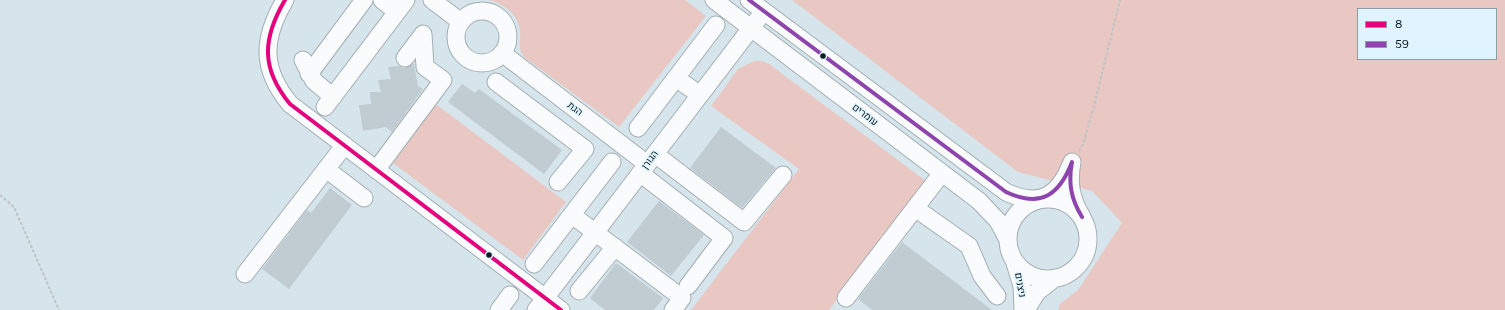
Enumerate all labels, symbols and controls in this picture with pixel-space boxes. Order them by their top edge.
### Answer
legend [1357,8,1497,60]
text: 8 [1395,17,1402,31]
text: 59 [1395,37,1409,51]
unlabelled marker [818,51,828,61]
street label: הגת [565,99,585,119]
street label: עומרים [850,101,880,129]
street label: הגורן [639,148,661,172]
unlabelled marker [484,250,494,260]
street label: ניצנים [1012,272,1028,298]

